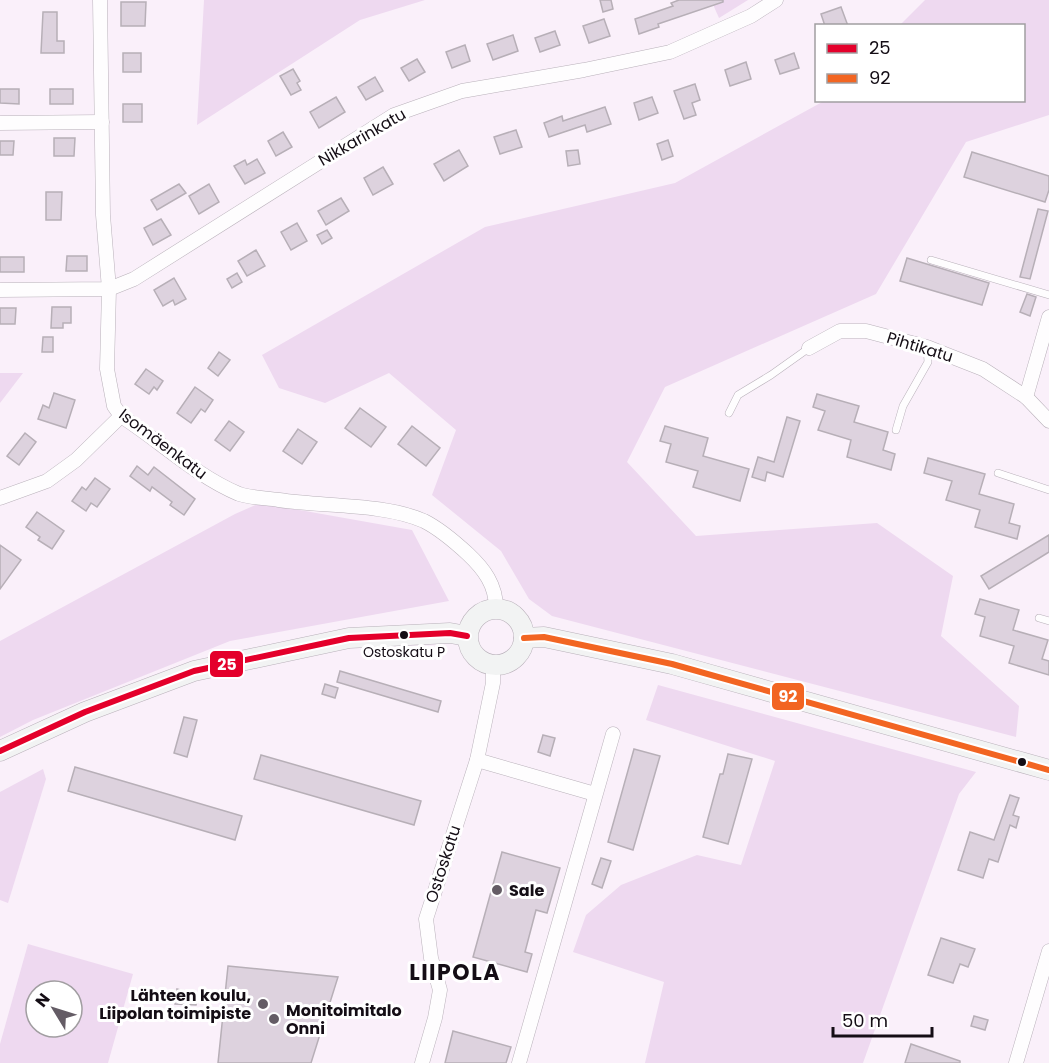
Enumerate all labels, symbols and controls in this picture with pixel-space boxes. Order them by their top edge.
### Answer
legend [815,24,1025,102]
text: 25 [869,35,891,60]
text: 92 [869,65,891,90]
street label: Nikkarinkatu [314,103,410,171]
street label: Pihtikatu [884,326,956,368]
street label: Isomäenkatu [114,403,212,485]
marker: Ostoskatu P [398,629,410,641]
place label: Ostoskatu P [363,642,445,662]
line badge: 25 [209,650,244,678]
text: 25 [217,653,237,676]
line badge: 92 [771,682,805,711]
text: 92 [779,685,797,708]
unlabelled marker [1016,756,1028,768]
street label: Ostoskatu [420,822,466,906]
place label: Sale [509,879,544,902]
marker: Sale [490,883,504,897]
district label: LIIPOLA [409,957,501,988]
north arrow [24,979,84,1039]
place label: Lähteen koulu, Liipolan toimipiste [99,984,251,1025]
text: N [30,988,55,1012]
marker: Lähteen koulu, Liipolan toimipiste [256,997,270,1011]
place label: Monitoimitalo Onni [286,999,402,1040]
scale bar [833,1000,932,1038]
text: 50 m [842,1008,888,1033]
marker: Monitoimitalo Onni [267,1012,281,1026]

